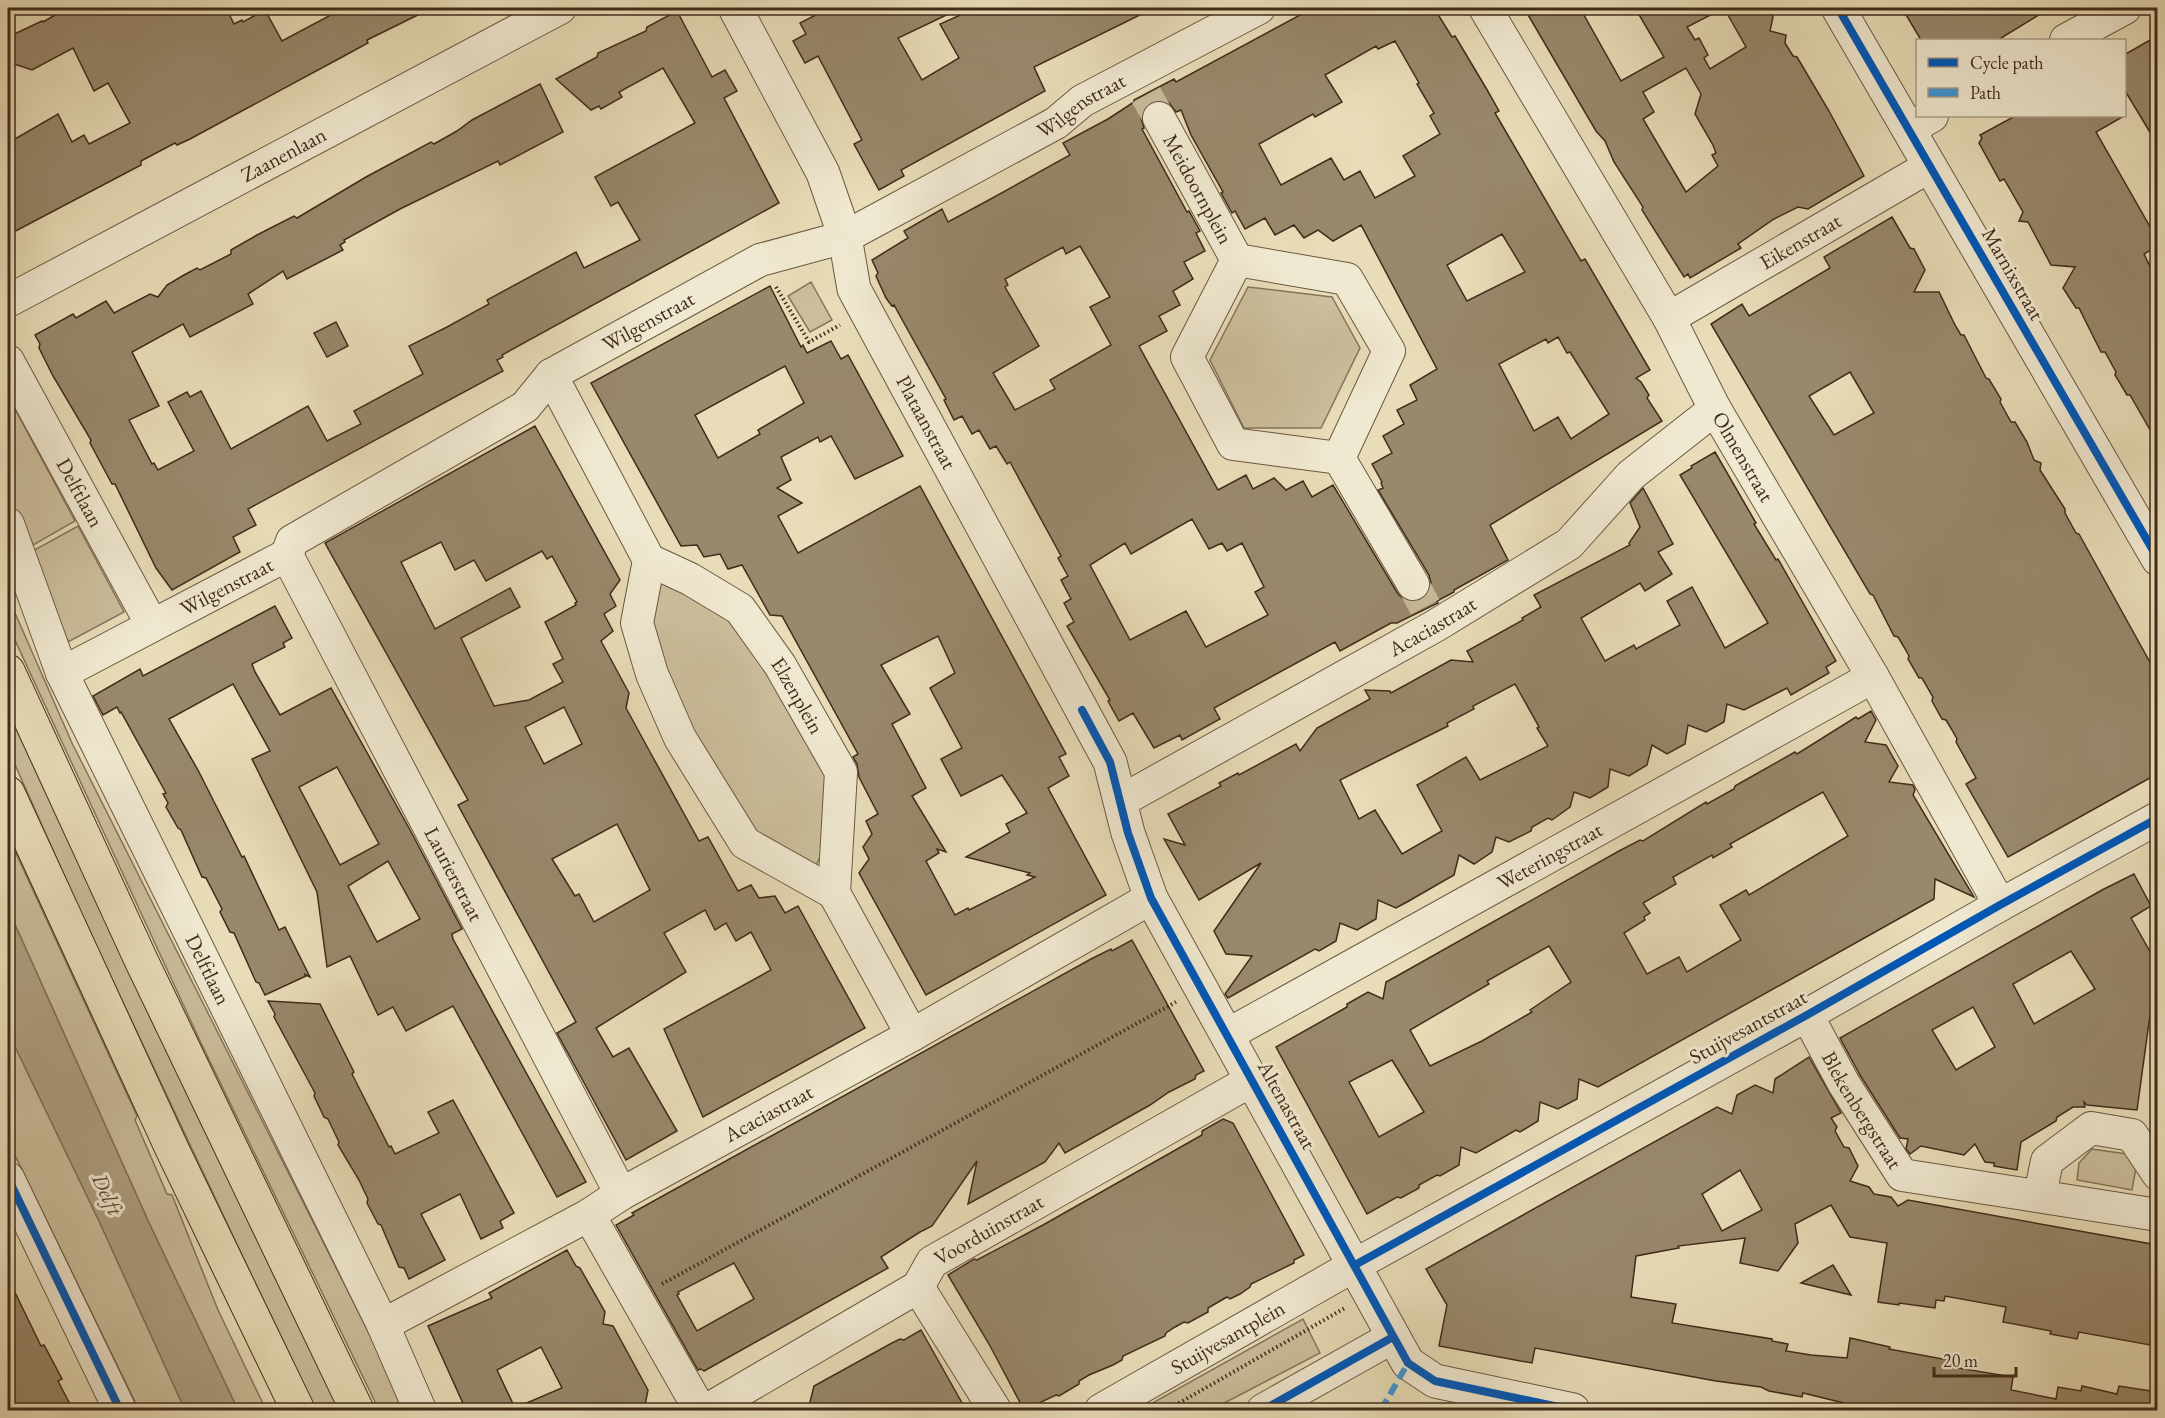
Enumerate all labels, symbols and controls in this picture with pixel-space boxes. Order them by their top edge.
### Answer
legend [1916,39,2126,117]
text: Cycle path [1970,51,2044,74]
street label: Wilgenstraat [1032,66,1130,144]
text: Path [1970,81,2001,104]
street label: Zaanenlaan [236,121,331,188]
street label: Meidoornplein [1157,129,1240,249]
street label: Eikenstraat [1754,207,1846,275]
street label: Marnixstraat [1976,222,2051,325]
street label: Wilgenstraat [597,285,699,357]
street label: Plataanstraat [890,370,963,474]
street label: Olmenstraat [1706,406,1781,507]
street label: Delftlaan [50,453,110,532]
street label: Wilgenstraat [175,551,278,622]
street label: Acaciastraat [1383,590,1481,663]
street label: Elzenplein [765,651,831,739]
street label: Weteringstraat [1492,815,1607,896]
street label: Laurierstraat [418,822,490,926]
street label: Delftlaan [180,930,237,1009]
street label: Stuijvesantstraat [1684,983,1812,1070]
street label: Blekenbergstraat [1816,1046,1909,1174]
street label: Altenastraat [1251,1055,1323,1154]
street label: Acaciastraat [718,1078,818,1149]
water label: Delft [85,1168,130,1221]
street label: Voorduinstraat [929,1187,1048,1271]
street label: Stuijvesantplein [1166,1294,1289,1380]
scale bar [1934,1340,2016,1378]
text: 20 m [1943,1349,1978,1372]

